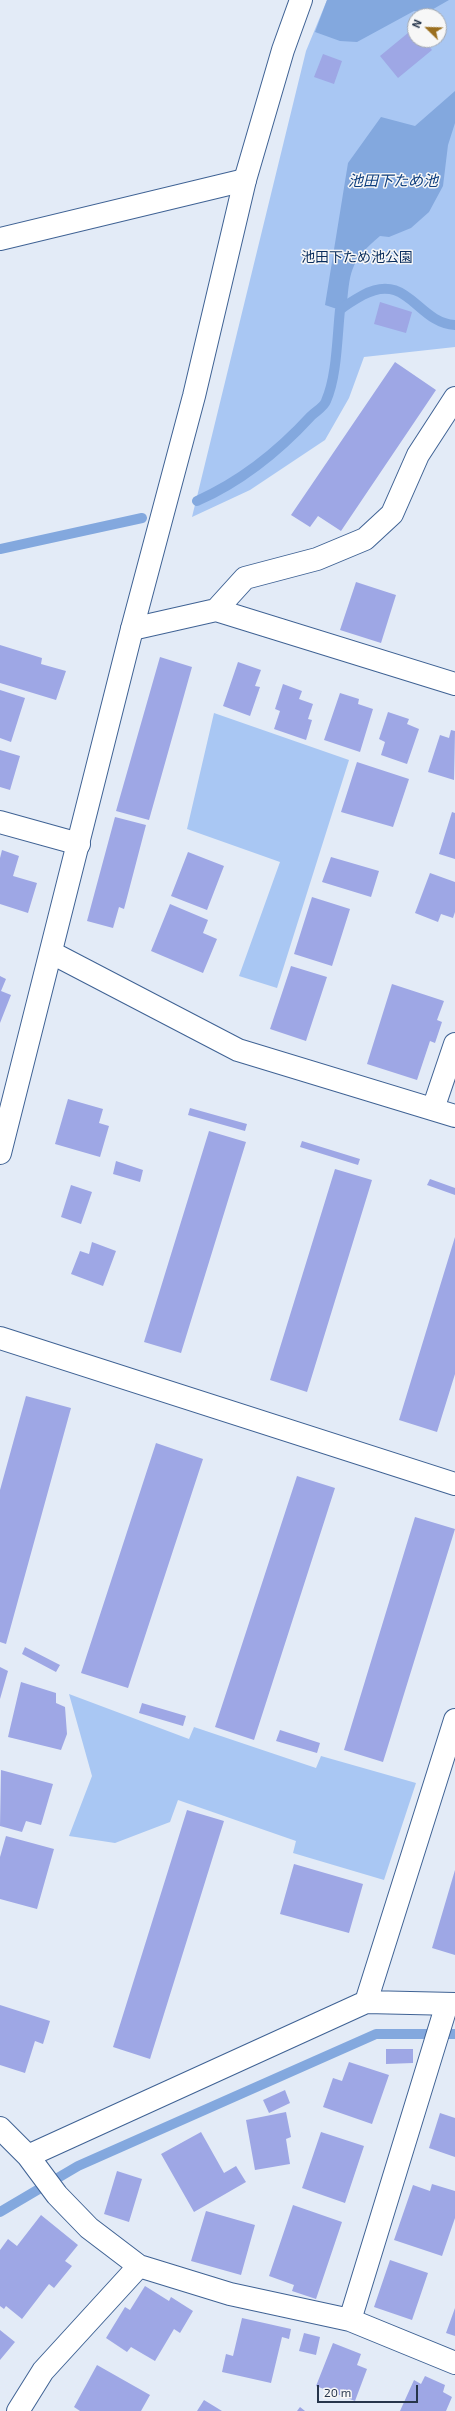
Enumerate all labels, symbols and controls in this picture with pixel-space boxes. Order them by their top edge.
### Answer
north arrow [407,8,447,48]
text: N [409,17,424,30]
water label: 池田下ため池 [348,172,438,190]
park label: 池田下ため池公園 [301,249,413,265]
scale bar [319,2377,420,2403]
text: 20 m [324,2385,351,2399]

